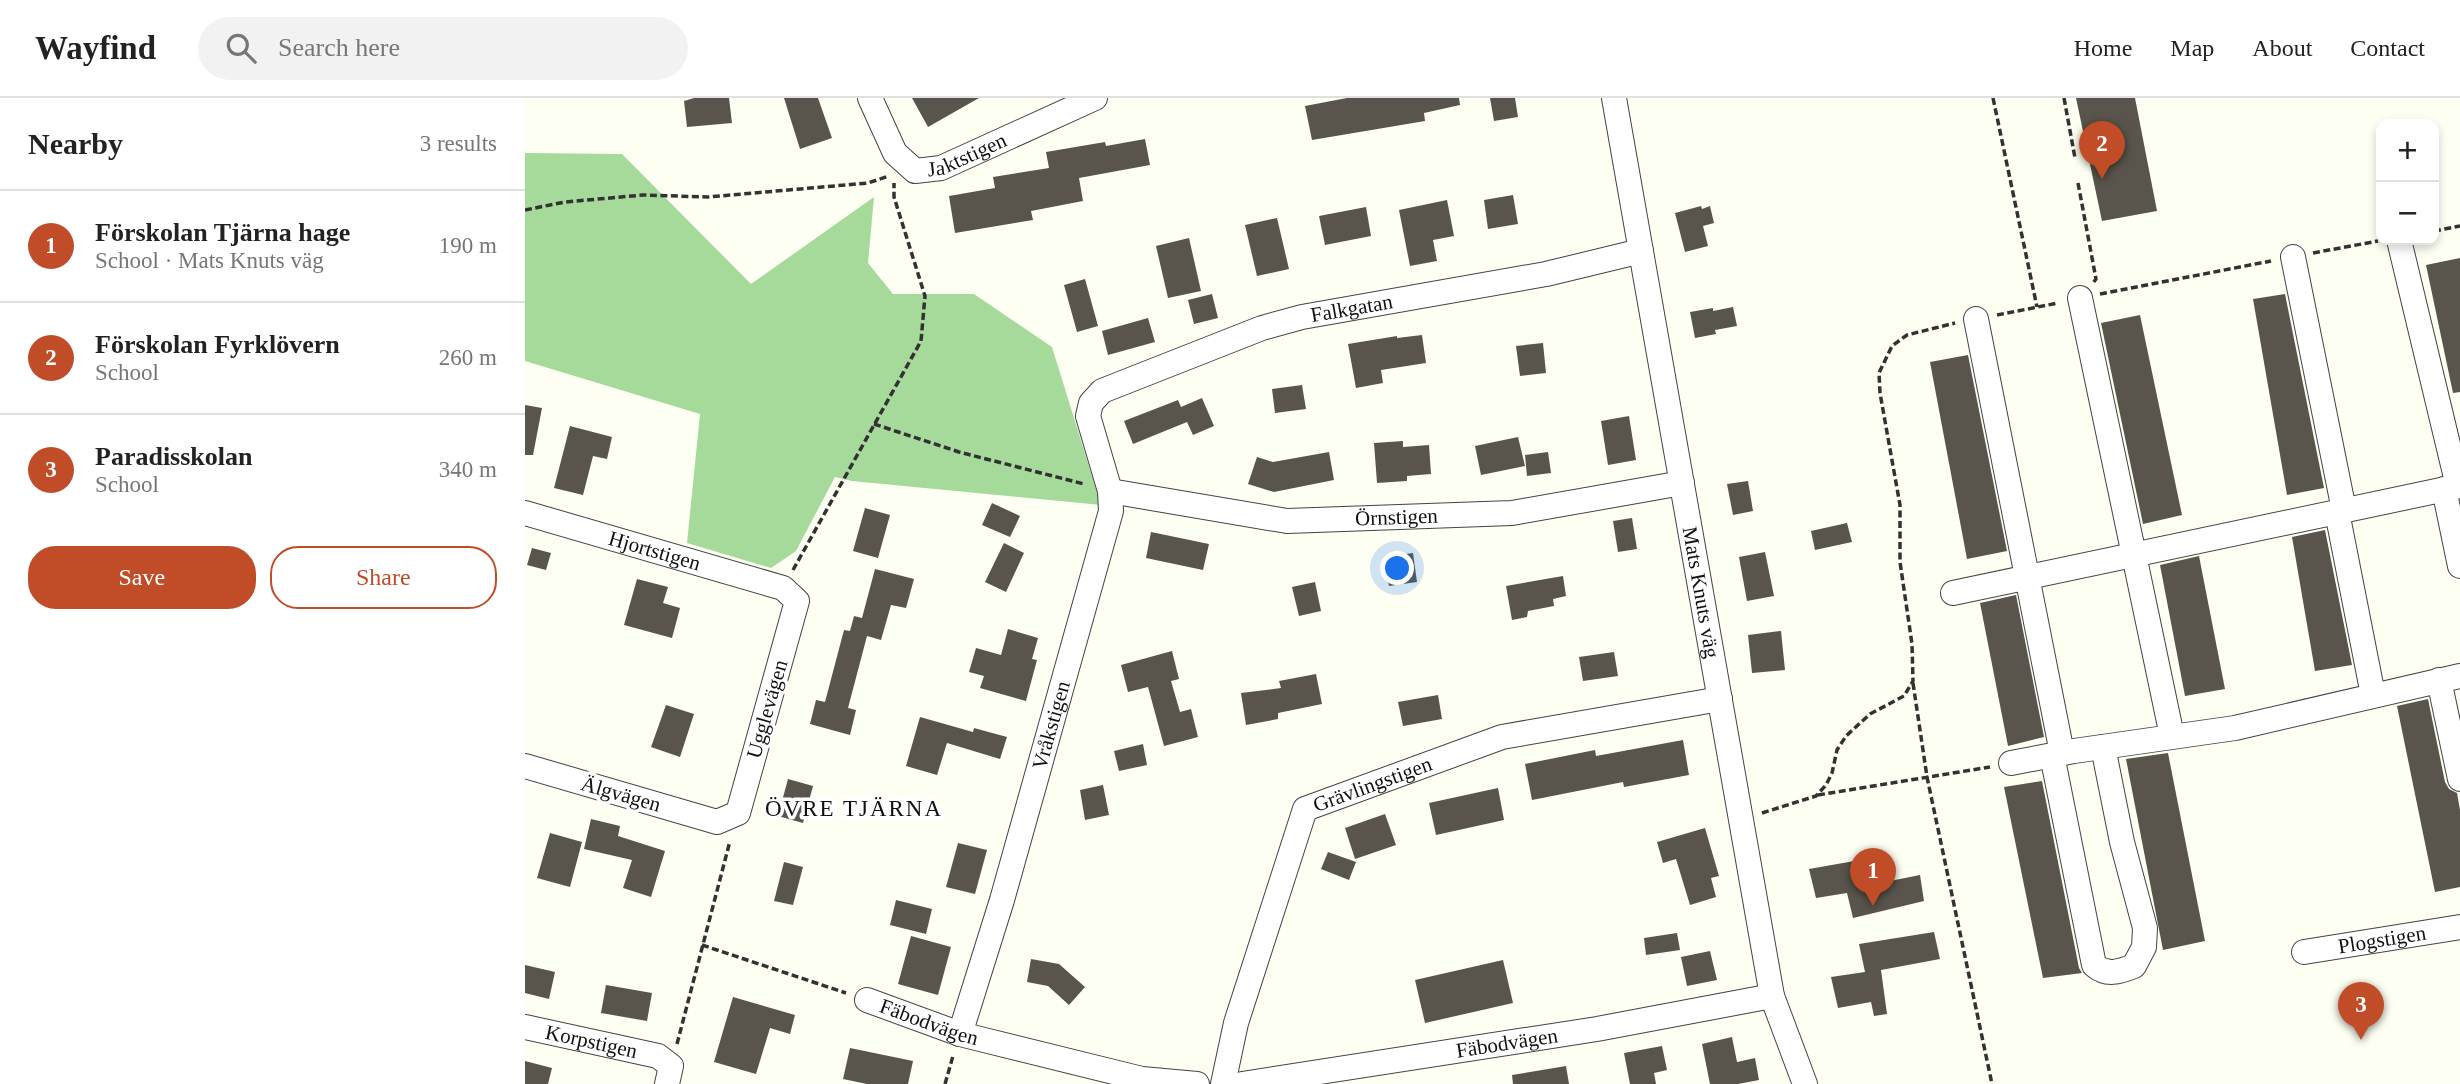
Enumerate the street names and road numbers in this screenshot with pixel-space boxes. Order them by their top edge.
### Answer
street label: Jaktstigen [926,128,1011,181]
street label: Falkgatan [1309,289,1395,327]
street label: Örnstigen [1355,504,1439,531]
street label: Mats Knuts väg [1678,525,1724,661]
street label: Hjortstigen [606,526,704,576]
street label: Ugglevägen [741,656,793,761]
street label: Vråkstigen [1027,678,1075,772]
street label: Grävlingstigen [1310,751,1436,817]
street label: Älgvägen [578,771,664,817]
street label: Plogstigen [2336,921,2428,958]
street label: Fäbodvägen [877,994,981,1050]
street label: Korpstigen [543,1020,640,1063]
street label: Fäbodvägen [1454,1023,1560,1063]

